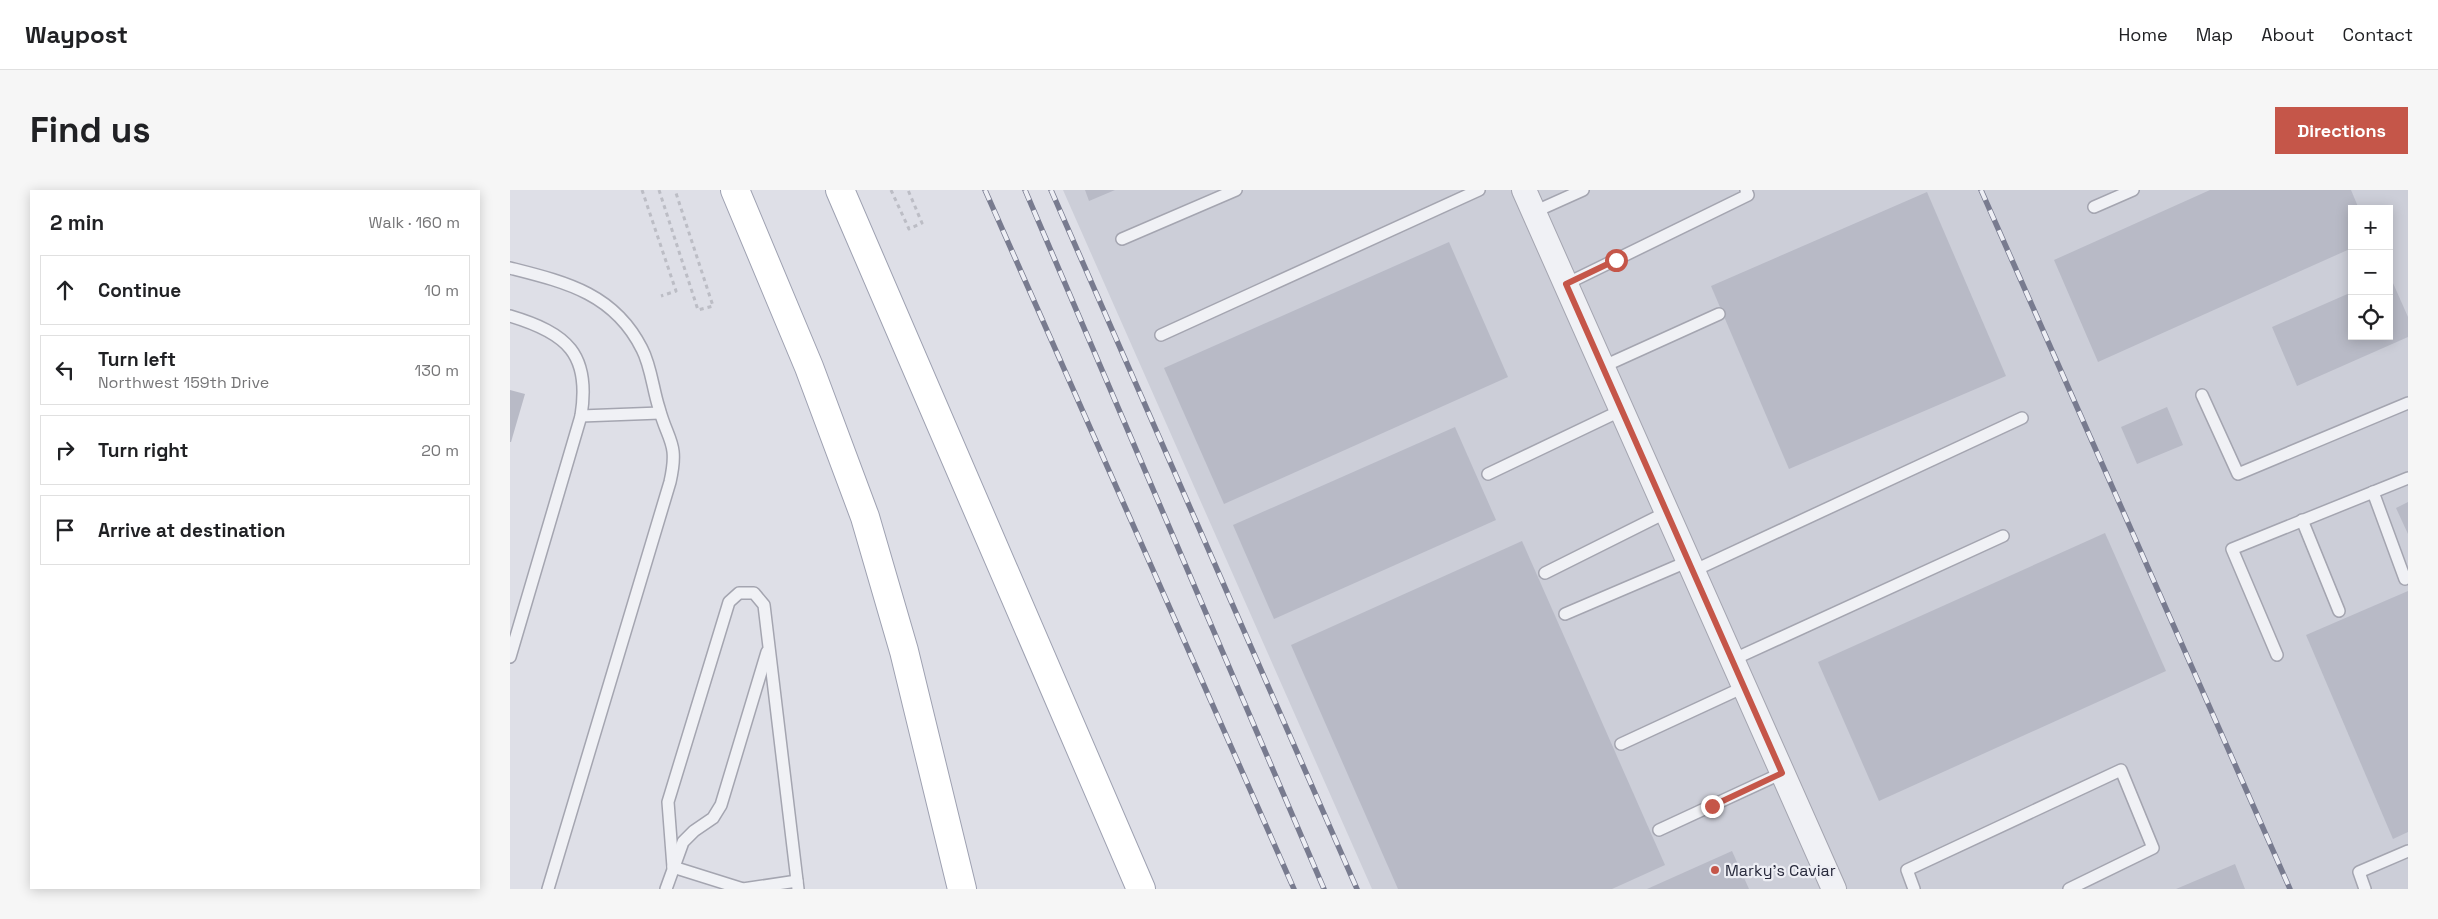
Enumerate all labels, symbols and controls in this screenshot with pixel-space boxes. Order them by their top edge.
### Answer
text: Waypost [25,19,128,50]
text: Home [2119,23,2168,46]
text: Map [2196,23,2233,46]
text: About [2261,23,2315,46]
text: Contact [2343,23,2413,46]
button: Directions [2275,107,2408,154]
text: Find us [30,108,151,152]
map controls [2348,205,2393,340]
button: + [2348,205,2393,250]
text: 2 min [50,209,104,236]
text: Walk · 160 m [369,212,460,233]
route start [1605,249,1628,272]
button: − [2348,250,2393,295]
icon: ahead [51,276,79,304]
text: Continue [98,278,181,303]
text: 10 m [424,280,459,301]
button: locate [2348,295,2393,340]
text: Turn left [98,347,176,372]
icon: left [51,356,79,384]
text: 130 m [415,360,459,381]
text: Northwest 159th Drive [98,372,269,393]
icon: right [51,436,79,464]
text: Turn right [98,438,188,463]
text: 20 m [421,440,459,461]
icon: arrive [51,516,79,544]
text: Arrive at destination [98,518,286,543]
route end [1701,795,1724,818]
place label: Marky's Caviar [1725,860,1836,881]
marker: Marky's Caviar [1709,864,1721,876]

